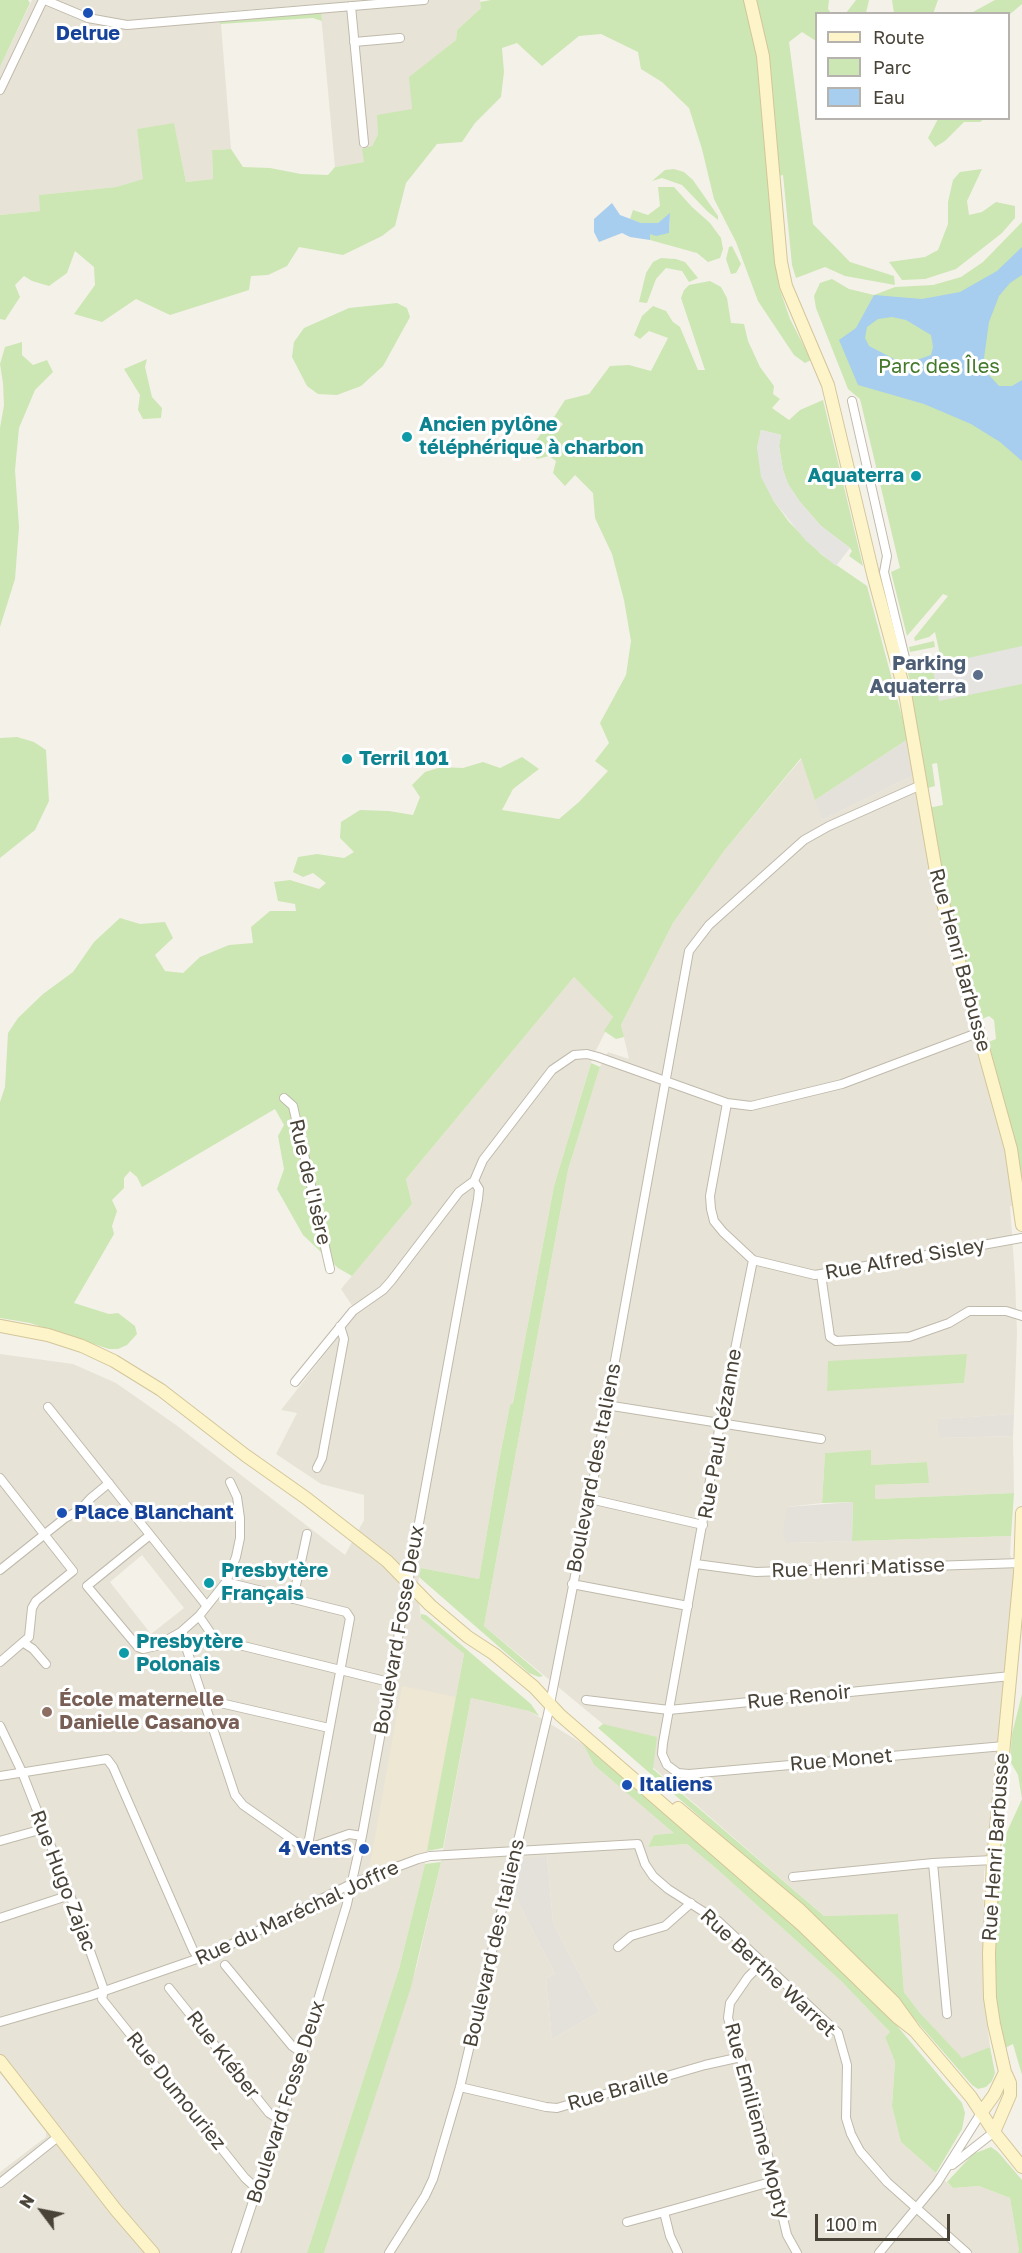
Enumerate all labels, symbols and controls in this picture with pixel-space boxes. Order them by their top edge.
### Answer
marker: Delrue [81,6,95,20]
legend [815,12,1010,120]
place label: Delrue [56,22,120,46]
text: Route [873,26,924,48]
text: Parc [873,56,911,78]
text: Eau [873,86,905,108]
park label: Parc des Îles [878,355,1000,379]
place label: Ancien pylône téléphérique à charbon [419,413,644,460]
marker: Ancien pylône téléphérique à charbon [400,430,414,444]
place label: Aquaterra [807,464,904,488]
marker: Aquaterra [909,469,923,483]
place label: Parking Aquaterra [869,652,966,699]
marker: Parking Aquaterra [971,668,985,682]
place label: Terril 101 [359,747,449,771]
marker: Terril 101 [340,752,354,766]
street label: Rue Henri Barbusse [924,866,996,1054]
street label: Rue de l'Isère [284,1117,336,1247]
street label: Rue Alfred Sisley [823,1233,987,1285]
street label: Rue Paul Cézanne [693,1347,747,1521]
street label: Boulevard des Italiens [562,1361,626,1575]
place label: Place Blanchant [74,1501,234,1525]
marker: Place Blanchant [55,1506,69,1520]
street label: Boulevard Fosse Deux [369,1524,429,1736]
street label: Rue Henri Matisse [771,1553,945,1583]
place label: Presbytère Français [221,1559,328,1606]
marker: Presbytère Français [202,1576,216,1590]
place label: Presbytère Polonais [136,1630,243,1677]
marker: Presbytère Polonais [117,1646,131,1660]
street label: Rue Renoir [746,1680,852,1714]
place label: École maternelle Danielle Casanova [59,1688,240,1735]
marker: École maternelle Danielle Casanova [40,1705,54,1719]
street label: Rue Monet [789,1744,893,1776]
street label: Rue Henri Barbusse [977,1752,1015,1942]
place label: Italiens [639,1773,713,1797]
marker: Italiens [620,1778,634,1792]
street label: Rue Hugo Zajac [25,1807,101,1955]
place label: 4 Vents [278,1837,352,1861]
street label: Boulevard des Italiens [458,1837,530,2049]
marker: 4 Vents [357,1842,371,1856]
street label: Rue du Maréchal Joffre [191,1855,403,1971]
street label: Rue Berthe Warret [695,1904,841,2042]
street label: Boulevard Fosse Deux [242,1998,330,2206]
street label: Rue Kléber [181,2006,265,2104]
street label: Rue Emilienne Mopty [719,2020,795,2222]
street label: Rue Dumouriez [121,2027,231,2155]
street label: Rue Braille [565,2064,671,2116]
north arrow [12,2181,72,2241]
text: N [15,2191,38,2212]
scale bar [818,2202,953,2240]
text: 100 m [826,2213,877,2235]

